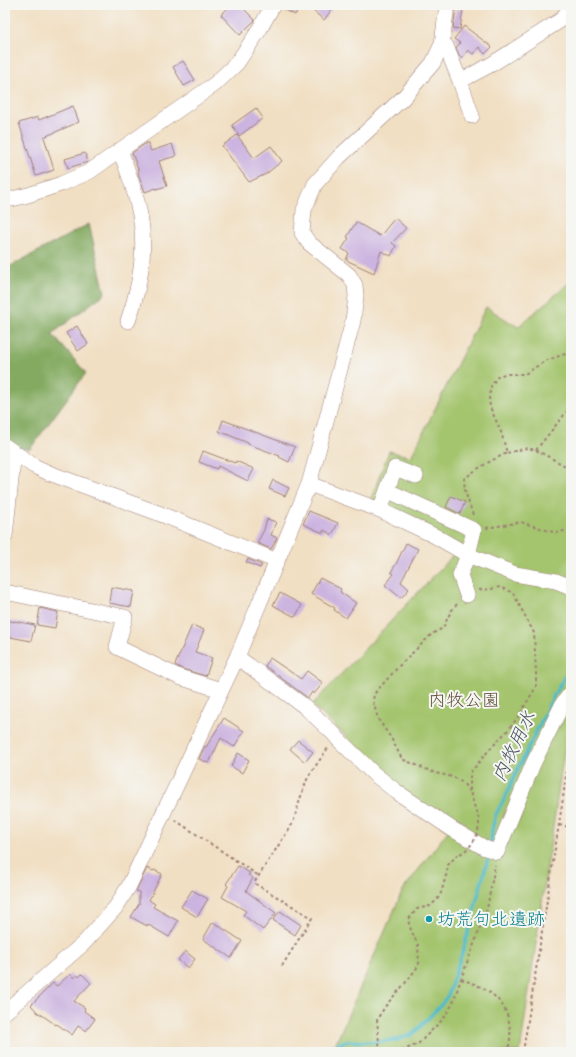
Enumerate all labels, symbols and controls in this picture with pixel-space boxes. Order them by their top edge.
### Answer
park label: 内牧公園 [428,689,500,715]
water label: 内牧用水 [486,707,544,787]
place label: 坊荒句北遺跡 [437,908,545,934]
marker: 坊荒句北遺跡 [424,914,434,924]

